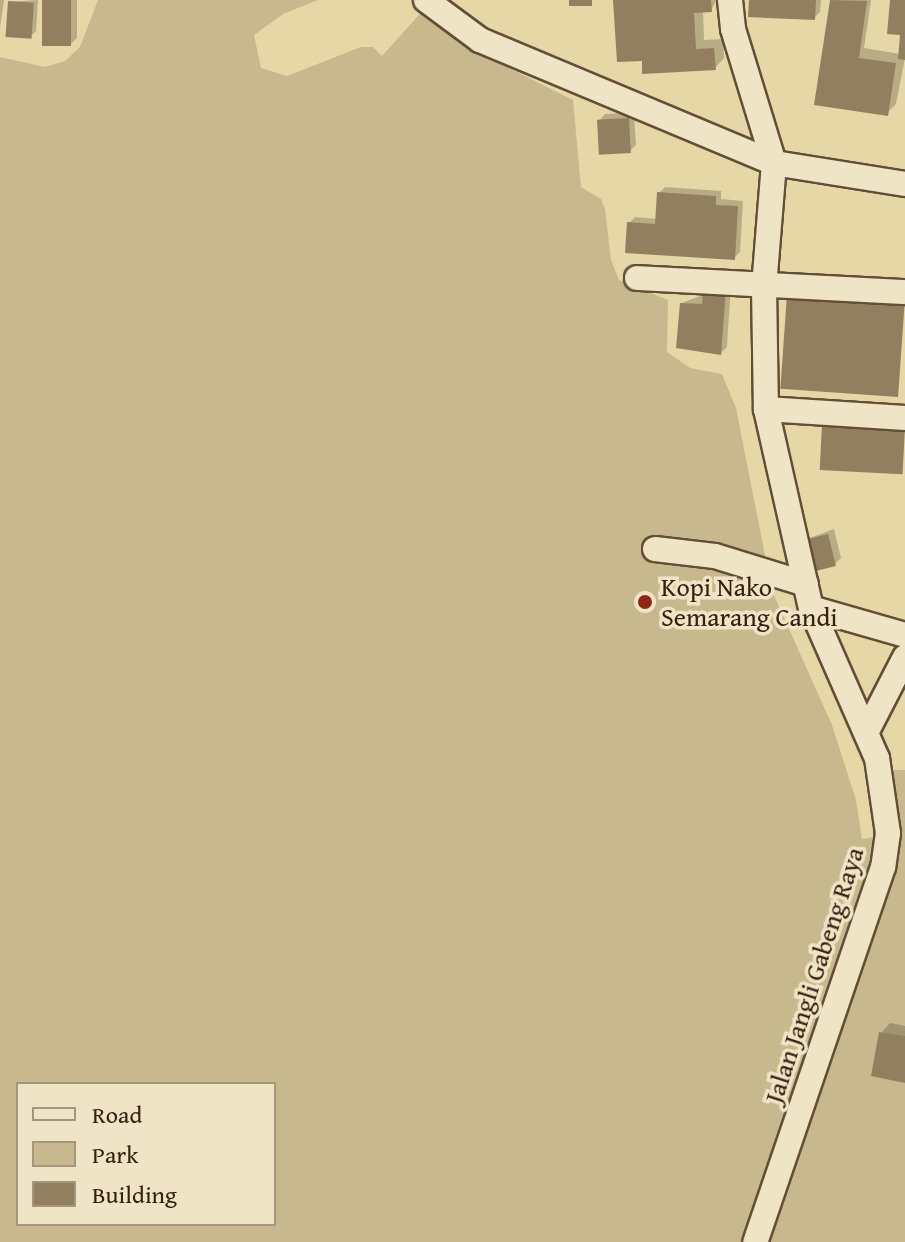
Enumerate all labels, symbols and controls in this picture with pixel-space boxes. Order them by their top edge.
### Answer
place label: Kopi Nako Semarang Candi [661,571,838,632]
marker: Kopi Nako Semarang Candi [636,593,654,611]
street label: Jalan Jangli Gabeng Raya [758,843,870,1107]
legend [16,1082,276,1226]
text: Road [92,1097,142,1132]
text: Park [92,1137,138,1172]
text: Building [92,1177,177,1212]

